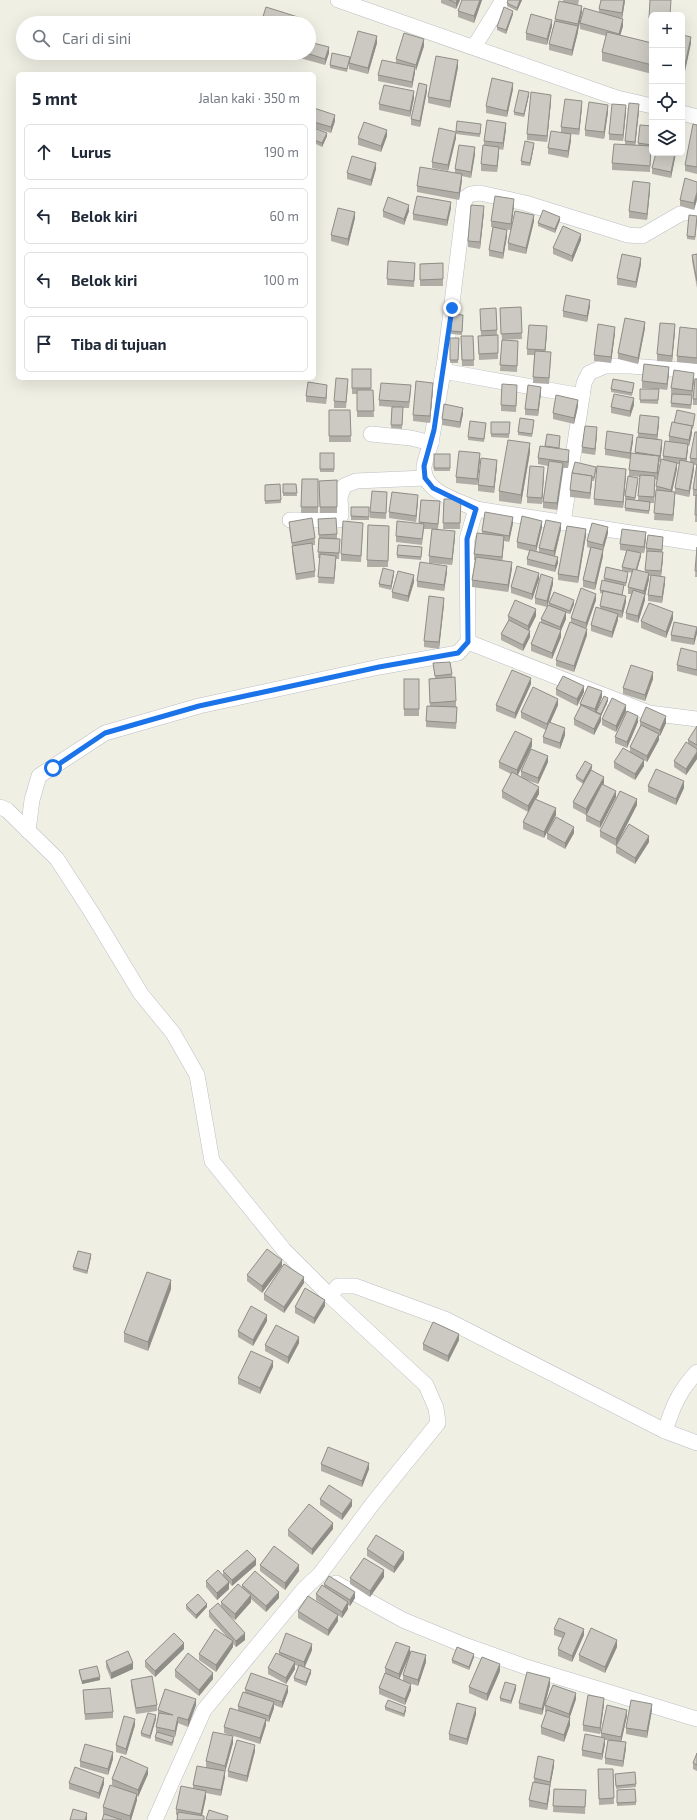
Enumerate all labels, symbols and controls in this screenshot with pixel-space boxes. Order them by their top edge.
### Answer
map controls [649,12,685,156]
button: + [649,12,685,48]
search box [16,16,316,60]
icon: search [30,27,52,49]
text: Cari di sini [62,29,131,47]
button: − [649,48,685,84]
button: locate [649,84,685,120]
text: 5 mnt [32,88,77,108]
text: Jalan kaki · 350 m [198,90,300,106]
button: layers [649,120,685,156]
icon: ahead [33,141,55,163]
text: Lurus [71,143,111,161]
text: 190 m [264,144,299,160]
icon: left [33,205,55,227]
text: Belok kiri [71,207,137,225]
text: 60 m [269,208,299,224]
icon: left [33,269,55,291]
text: Belok kiri [71,271,137,289]
text: 100 m [264,272,299,288]
route end [443,299,461,317]
icon: arrive [33,333,55,355]
text: Tiba di tujuan [71,335,167,353]
route start [44,759,62,777]

